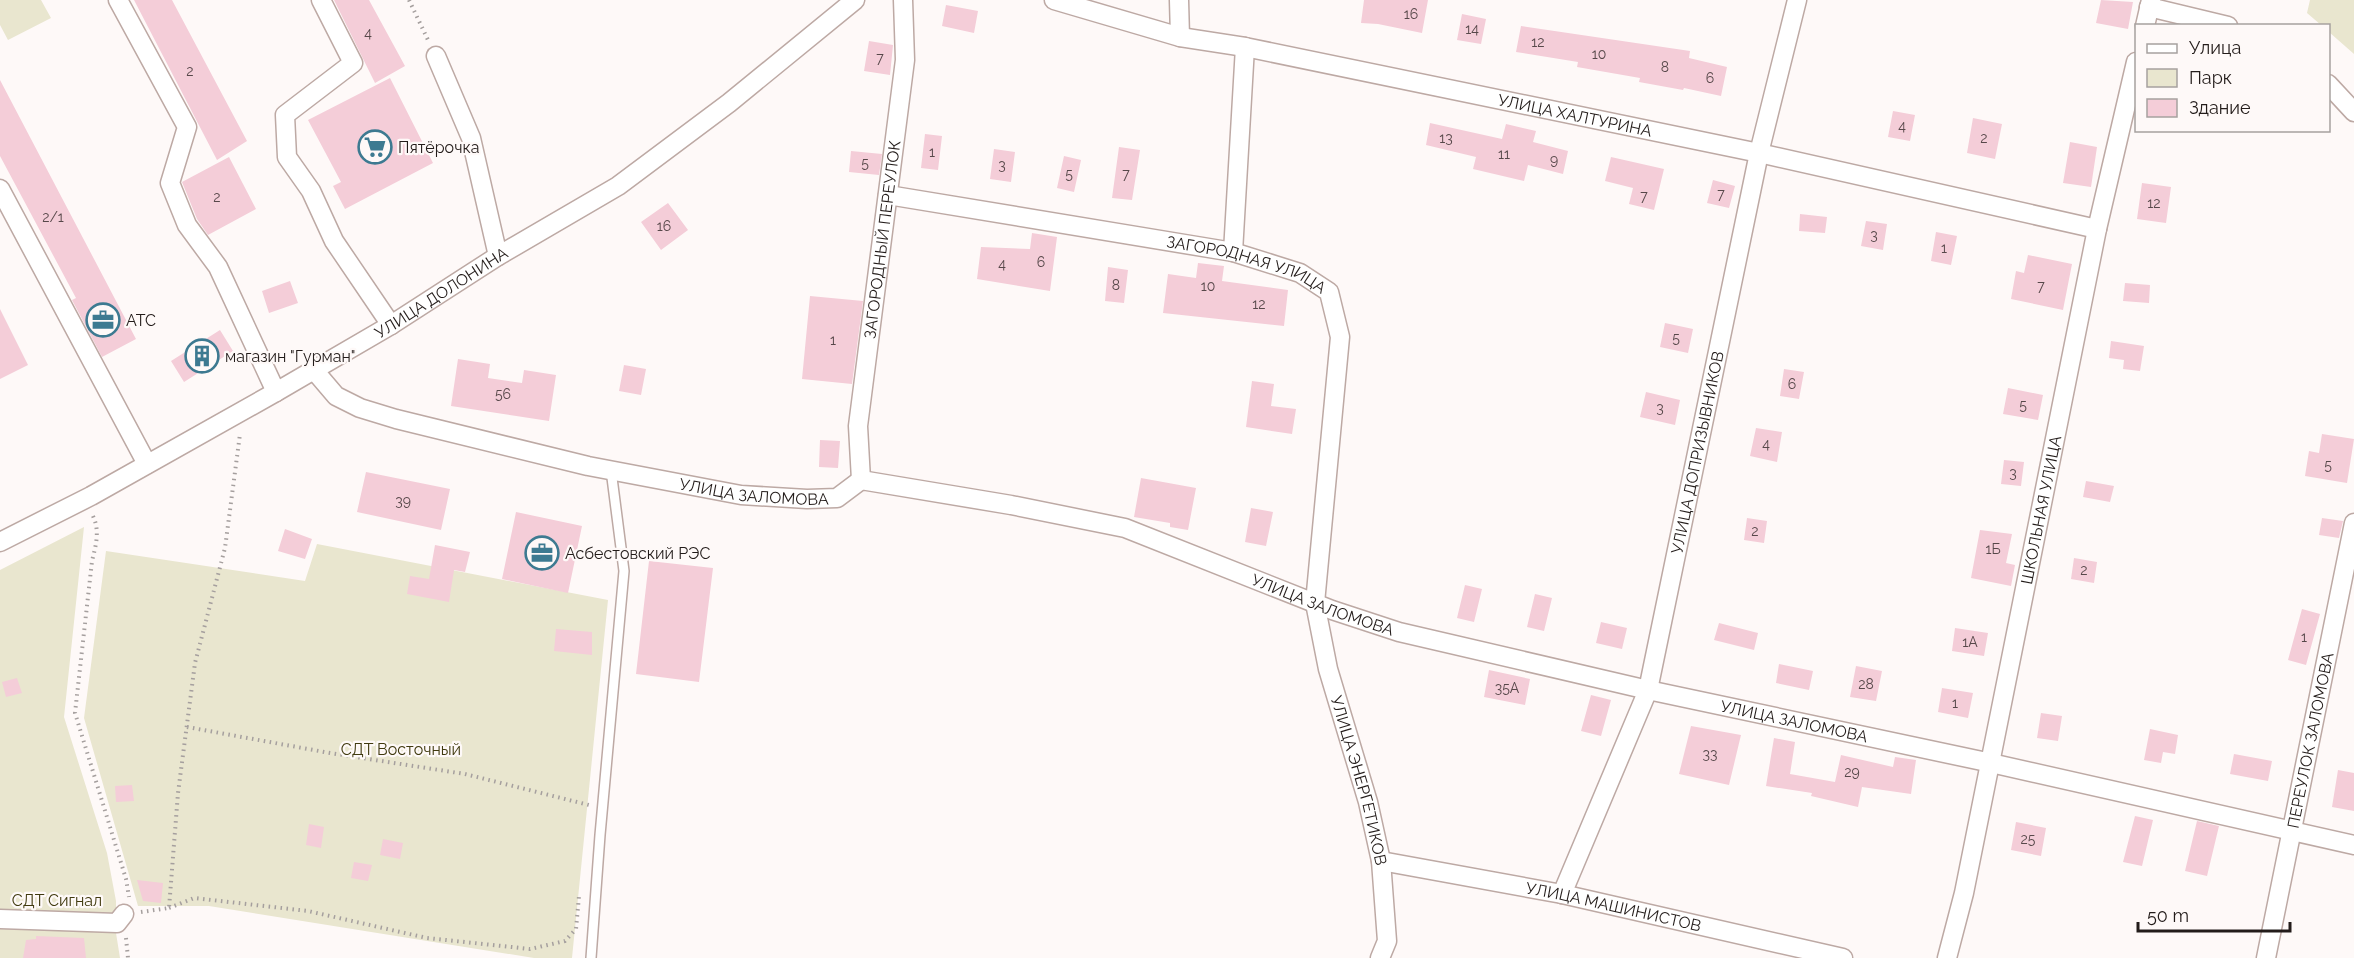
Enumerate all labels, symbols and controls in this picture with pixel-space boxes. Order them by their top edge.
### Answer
house number: 16 [1404,6,1418,22]
house number: 14 [1465,21,1479,37]
legend [2135,24,2330,132]
house number: 4 [364,25,372,41]
house number: 12 [1531,34,1545,50]
text: Улица [2189,37,2241,58]
house number: 10 [1592,46,1606,62]
house number: 7 [876,50,884,66]
house number: 8 [1661,59,1669,75]
house number: 2 [186,63,194,79]
text: Парк [2189,67,2232,88]
house number: 6 [1706,70,1714,86]
street label: УЛИЦА ХАЛТУРИНА [1496,90,1654,141]
text: Здание [2189,97,2251,118]
house number: 4 [1898,118,1906,134]
supermarket icon: Пятёрочка [357,129,393,165]
house number: 13 [1439,130,1453,146]
house number: 2 [1980,130,1988,146]
place label: Пятёрочка [398,138,479,157]
street label: ЗАГОРОДНЫЙ ПЕРЕУЛОК [860,139,905,340]
house number: 1 [929,144,935,160]
house number: 11 [1498,146,1510,162]
house number: 9 [1550,152,1558,168]
house number: 5 [861,155,869,171]
house number: 3 [998,157,1006,173]
house number: 5 [1065,166,1073,182]
house number: 7 [1122,166,1130,182]
house number: 7 [1717,186,1725,202]
house number: 7 [1640,188,1648,204]
house number: 2 [213,189,221,205]
house number: 12 [2147,195,2161,211]
house number: 2/1 [42,209,64,225]
house number: 16 [657,218,671,234]
house number: 3 [1870,227,1878,243]
street label: ЗАГОРОДНАЯ УЛИЦА [1165,232,1330,298]
house number: 1 [1941,240,1947,256]
street label: УЛИЦА ДОЛОНИНА [371,243,511,342]
house number: 6 [1037,254,1045,270]
house number: 4 [998,256,1006,272]
house number: 8 [1112,277,1120,293]
house number: 10 [1201,278,1215,294]
house number: 7 [2037,278,2045,294]
house number: 12 [1252,296,1266,312]
office icon: АТС [85,302,121,338]
place label: АТС [126,311,156,330]
house number: 5 [1672,330,1680,346]
house number: 1 [830,332,836,348]
building icon: магазин "Гурман" [184,338,220,374]
place label: магазин "Гурман" [225,347,355,366]
street label: УЛИЦА ДОПРИЗЫВНИКОВ [1667,349,1728,556]
house number: 6 [1788,376,1796,392]
house number: 56 [495,386,511,402]
house number: 5 [2019,397,2027,413]
house number: 3 [1656,400,1664,416]
street label: ШКОЛЬНАЯ УЛИЦА [2017,434,2065,586]
house number: 4 [1762,436,1770,452]
house number: 5 [2324,457,2332,473]
house number: 3 [2009,465,2017,481]
street label: УЛИЦА ЗАЛОМОВА [678,475,829,509]
house number: 39 [395,493,411,509]
house number: 2 [1751,523,1759,539]
office icon: Асбестовский РЭС [524,535,560,571]
house number: 1Б [1985,541,2001,557]
place label: Асбестовский РЭС [565,544,711,563]
house number: 2 [2080,562,2088,578]
street label: УЛИЦА ЗАЛОМОВА [1249,570,1396,640]
house number: 1 [2301,629,2307,645]
house number: 1А [1962,634,1978,650]
street label: ПЕРЕУЛОК ЗАЛОМОВА [2283,651,2338,830]
house number: 28 [1858,676,1874,692]
house number: 35А [1495,680,1520,696]
street label: УЛИЦА ЭНЕРГЕТИКОВ [1327,693,1391,867]
house number: 1 [1952,695,1958,711]
street label: УЛИЦА ЗАЛОМОВА [1719,697,1870,746]
park label: СДТ Восточный [341,740,461,759]
house number: 33 [1703,746,1717,762]
house number: 29 [1844,764,1860,780]
house number: 25 [2021,831,2036,847]
street label: УЛИЦА МАШИНИСТОВ [1524,879,1703,935]
park label: СДТ Сигнал [12,891,102,910]
scale bar [2138,895,2290,933]
text: 50 m [2147,905,2189,926]

